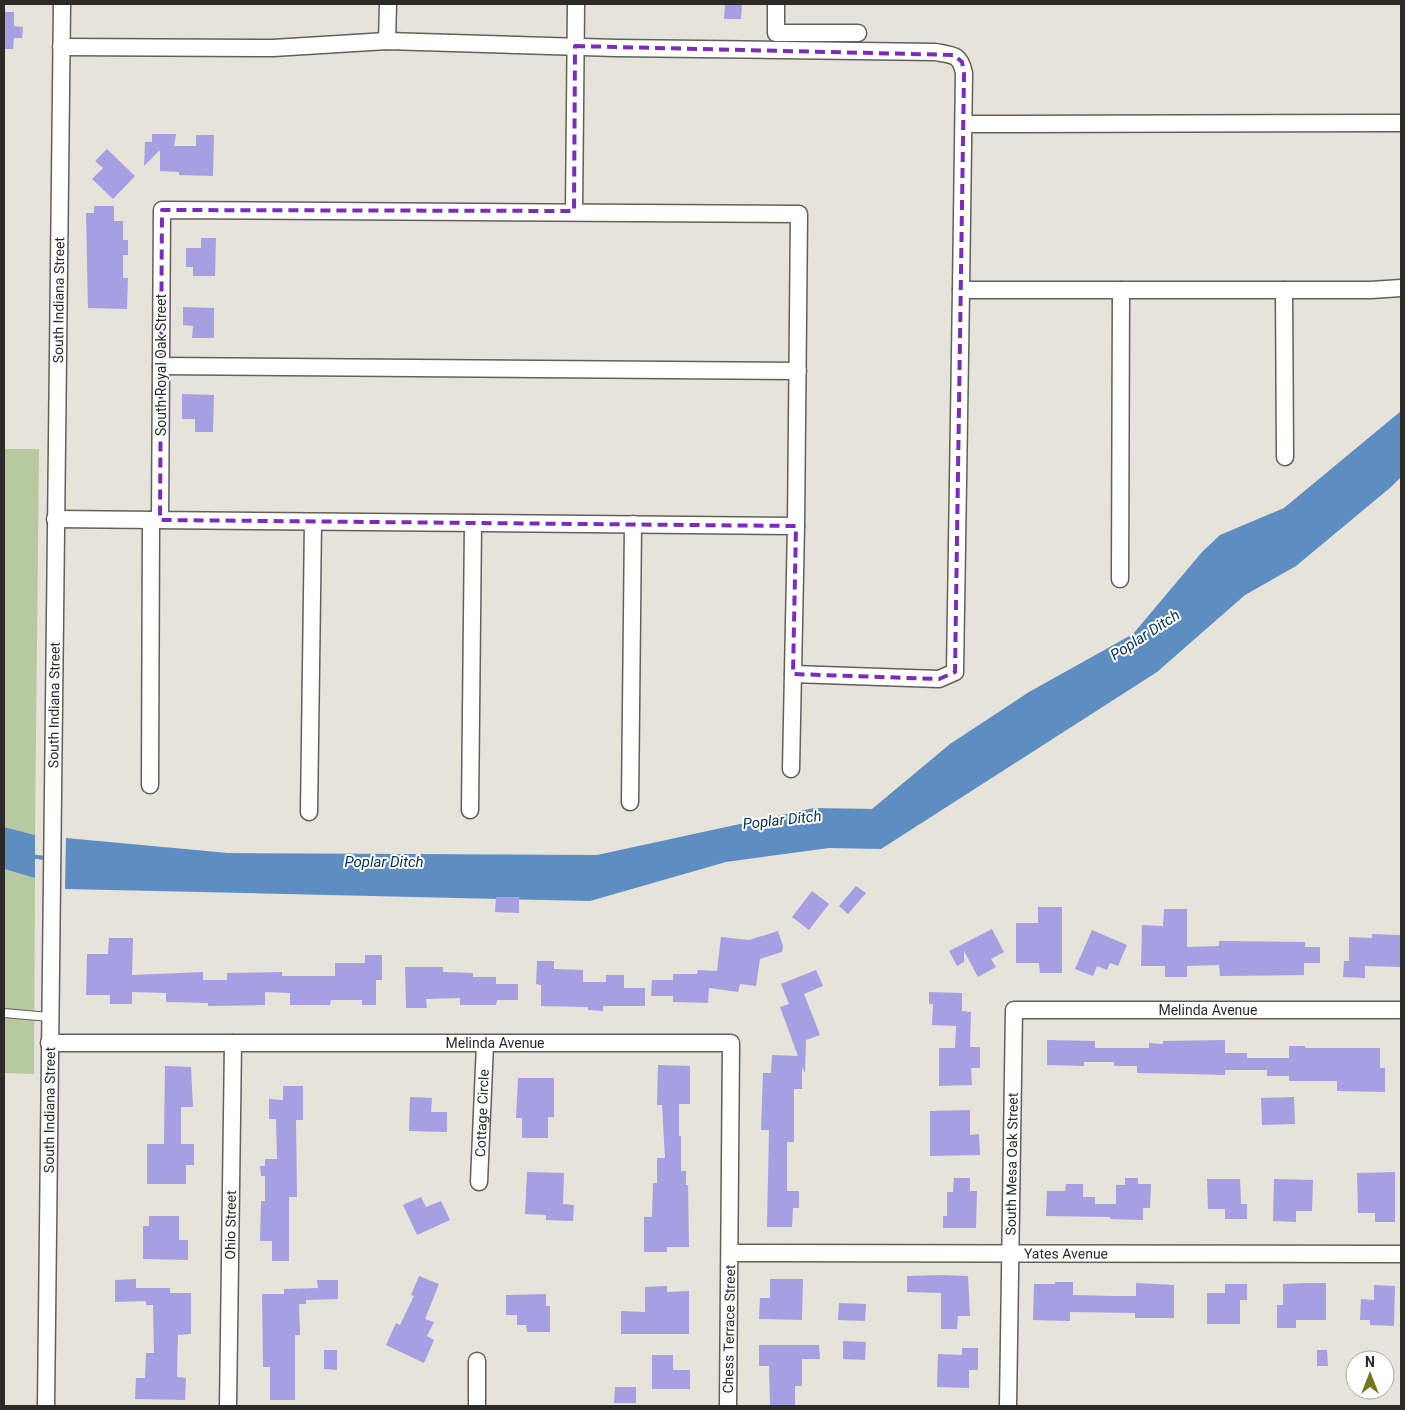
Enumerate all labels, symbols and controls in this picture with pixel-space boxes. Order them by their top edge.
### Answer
street label: South Indiana Street [50,237,67,363]
street label: South Royal Oak Street [153,294,169,436]
water label: Poplar Ditch [1107,606,1183,664]
street label: South Indiana Street [45,641,63,768]
water label: Poplar Ditch [742,807,822,833]
water label: Poplar Ditch [344,853,424,871]
street label: Melinda Avenue [1158,1002,1257,1018]
street label: Melinda Avenue [445,1035,545,1051]
street label: South Indiana Street [41,1046,58,1173]
street label: Cottage Circle [472,1069,492,1157]
street label: South Mesa Oak Street [1003,1092,1021,1235]
street label: Ohio Street [222,1190,239,1260]
street label: Yates Avenue [1024,1245,1108,1262]
street label: Chess Terrace Street [720,1264,738,1394]
north arrow [1345,1350,1395,1400]
text: N [1365,1354,1375,1370]

